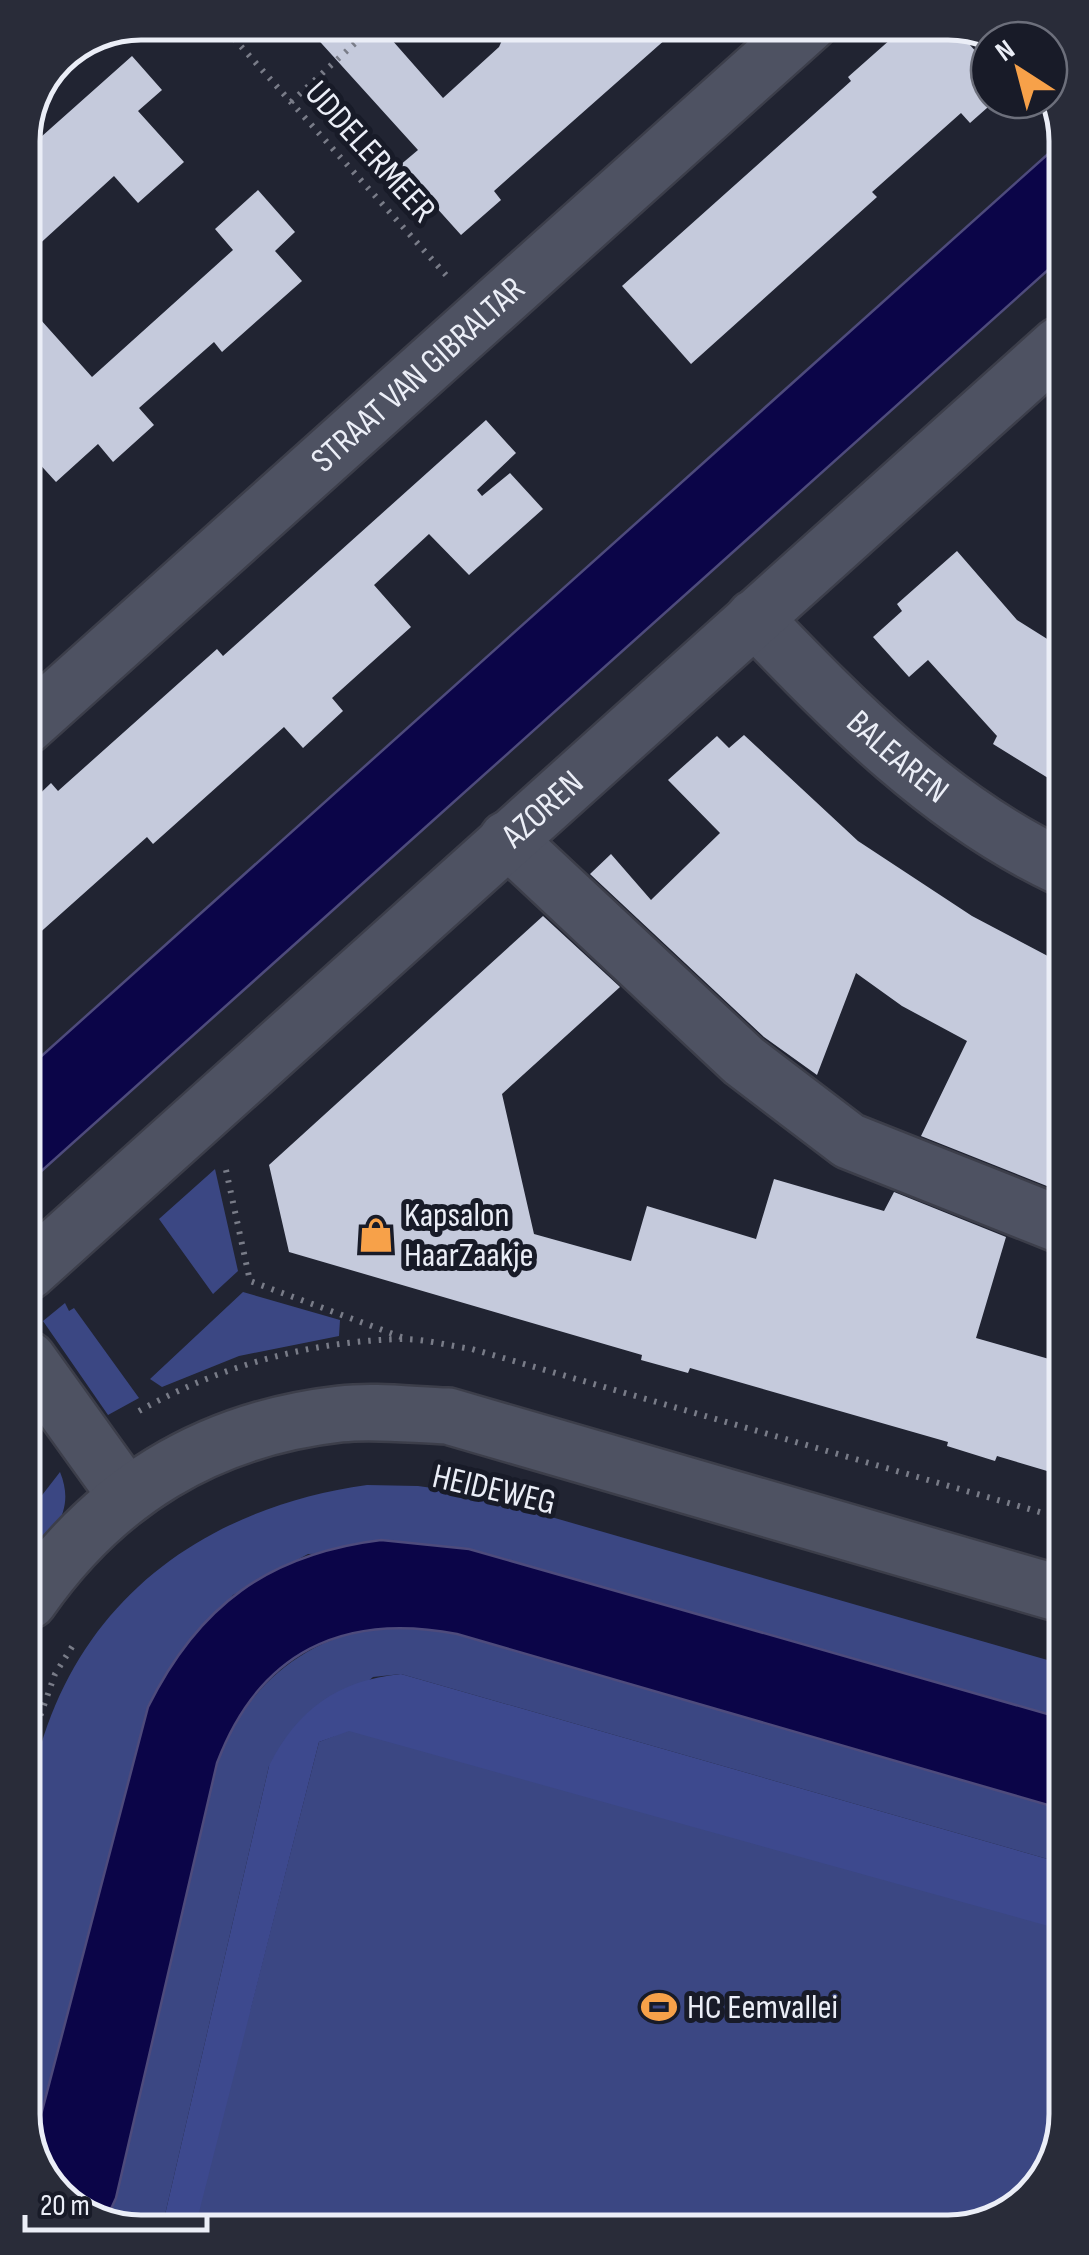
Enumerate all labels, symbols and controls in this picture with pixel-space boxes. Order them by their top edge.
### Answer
north arrow [969,20,1069,120]
text: N [989,33,1021,69]
street label: UDDELERMEER [295,72,445,232]
street label: STRAAT VAN GIBRALTAR [302,267,534,481]
street label: BALEAREN [838,701,957,813]
street label: AZOREN [492,761,592,858]
place label: Kapsalon HaarZaakje [404,1194,534,1277]
shop icon: Kapsalon HaarZaakje [357,1216,395,1254]
street label: HEIDEWEG [428,1455,560,1525]
place label: HC Eemvallei [687,1986,838,2029]
sports icon: HC Eemvallei [640,1988,678,2026]
scale bar [25,2170,208,2232]
text: 20 m [40,2188,90,2224]

